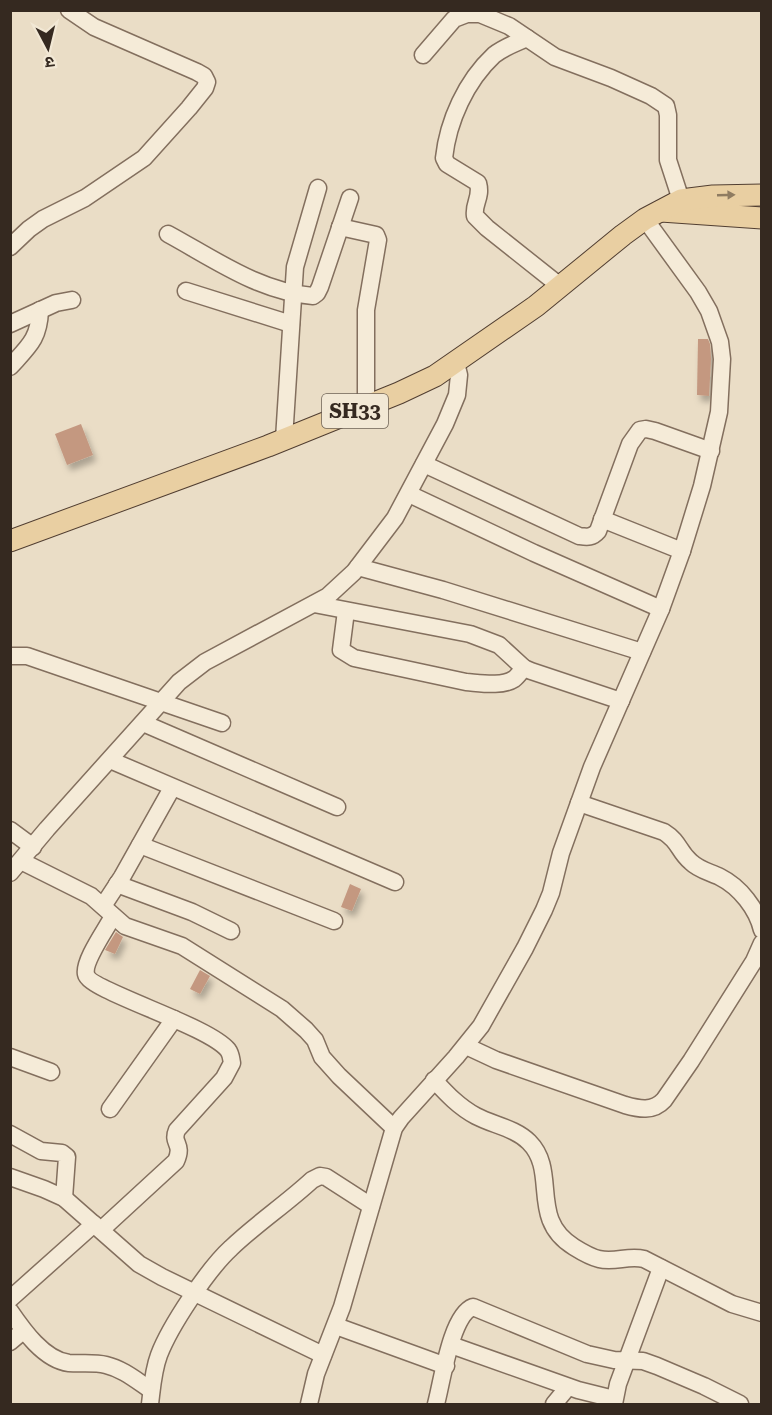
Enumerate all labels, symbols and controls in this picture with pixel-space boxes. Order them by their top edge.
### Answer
north arrow [18,18,78,78]
text: उ [43,52,56,72]
one-way arrow [716,191,735,200]
road number: SH33 [322,394,388,428]

